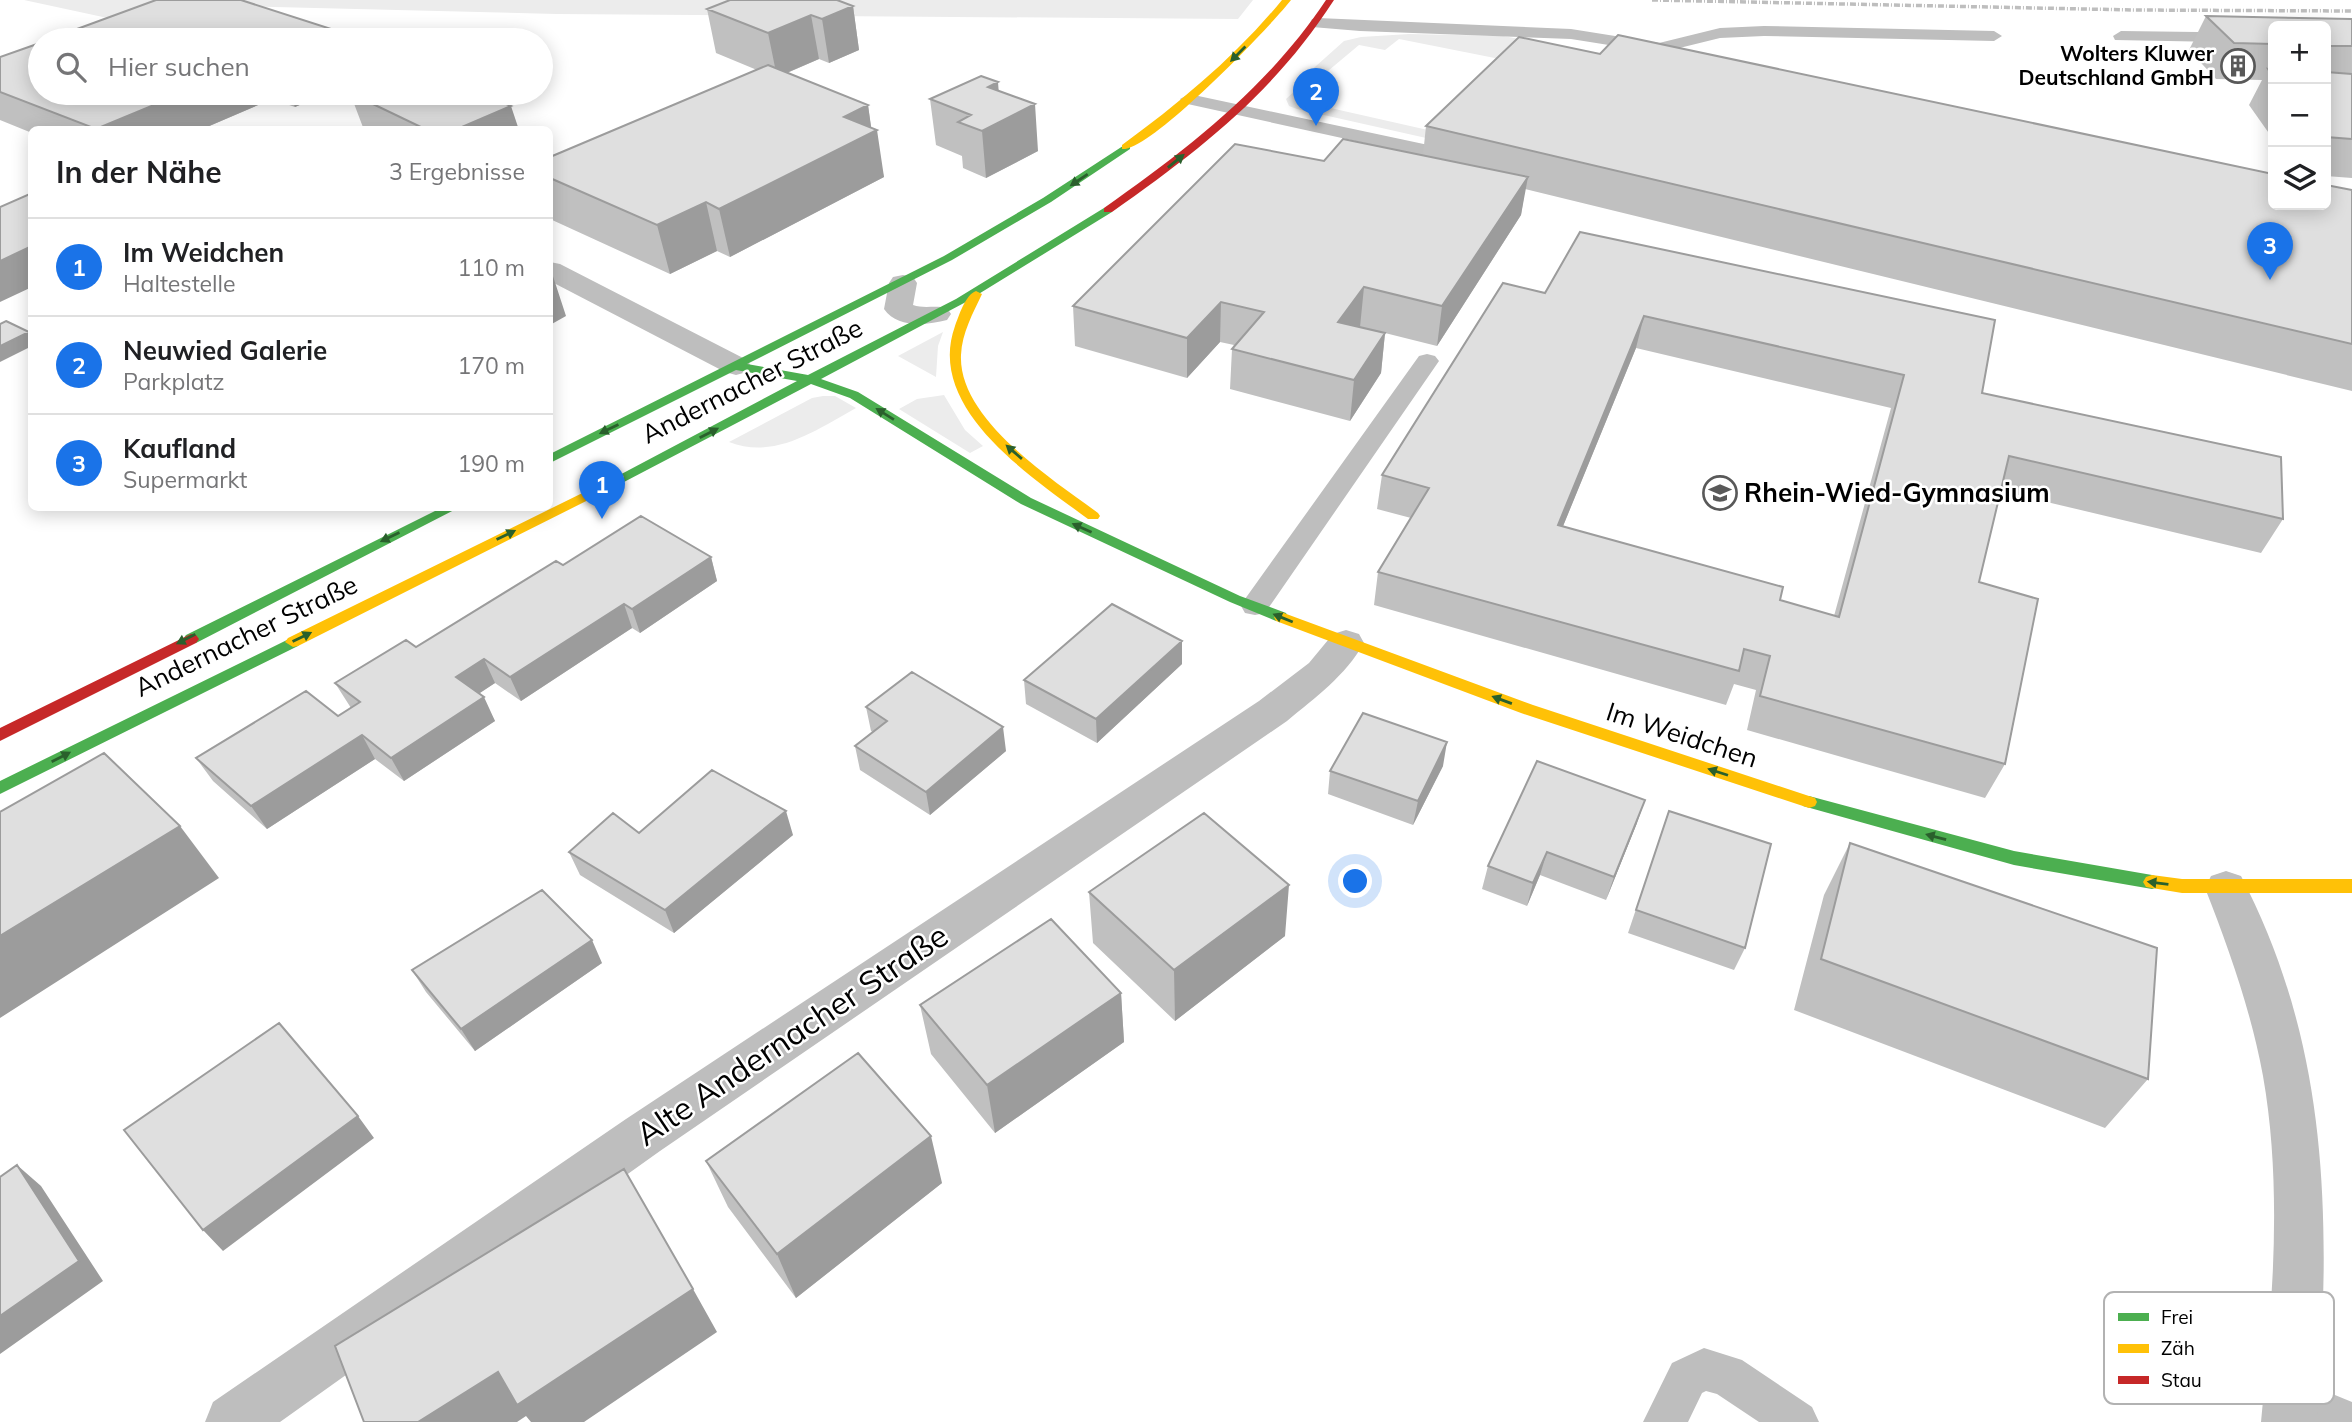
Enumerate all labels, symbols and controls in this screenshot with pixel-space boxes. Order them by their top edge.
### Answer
map controls [2268,21,2331,210]
button: + [2268,21,2331,84]
search box [28,28,553,105]
place label: Wolters Kluwer Deutschland GmbH [2019,40,2215,90]
one-way arrow [1230,45,1247,61]
building icon: Wolters Kluwer Deutschland GmbH [2219,47,2257,85]
icon: search [52,48,90,86]
text: Hier suchen [108,50,250,83]
pin: 2 [1293,68,1339,126]
button: − [2268,84,2331,147]
button: layers [2268,147,2331,210]
text: In der Nähe [56,153,222,191]
one-way arrow [1168,154,1185,169]
text: 3 Ergebnisse [389,157,525,186]
one-way arrow [1069,174,1089,187]
pin: 3 [2247,222,2293,280]
text: Im Weidchen [123,236,284,269]
text: 1 [72,253,86,282]
text: 110 m [457,253,525,282]
text: Haltestelle [123,269,236,298]
street label: Andernacher Straße [636,311,868,451]
text: Neuwied Galerie [123,334,327,367]
text: 2 [72,351,86,380]
text: 170 m [457,351,525,380]
text: Parkplatz [123,367,224,396]
one-way arrow [876,407,895,420]
one-way arrow [599,424,619,435]
one-way arrow [699,428,719,439]
text: Kaufland [123,432,236,465]
one-way arrow [1006,445,1023,460]
text: 3 [72,449,86,478]
text: 190 m [457,449,525,478]
pin: 1 [579,461,625,519]
text: Supermarkt [123,465,247,494]
school or university icon: Rhein-Wied-Gymnasium [1701,474,1739,512]
place label: Rhein-Wied-Gymnasium [1744,476,2050,509]
one-way arrow [1072,522,1092,534]
one-way arrow [496,530,516,541]
one-way arrow [380,531,400,543]
street label: Andernacher Straße [129,567,362,704]
one-way arrow [1272,612,1293,623]
one-way arrow [293,631,313,643]
one-way arrow [176,634,196,645]
one-way arrow [1491,694,1512,705]
street label: Im Weidchen [1602,695,1762,774]
one-way arrow [51,752,71,763]
one-way arrow [1707,766,1728,777]
one-way arrow [1924,831,1946,842]
your location [1338,864,1372,898]
one-way arrow [2147,878,2169,889]
street label: Alte Andernacher Straße [628,915,955,1154]
legend [2104,1292,2334,1404]
text: Frei [2161,1305,2193,1329]
text: Zäh [2161,1336,2195,1360]
text: Stau [2161,1368,2202,1392]

